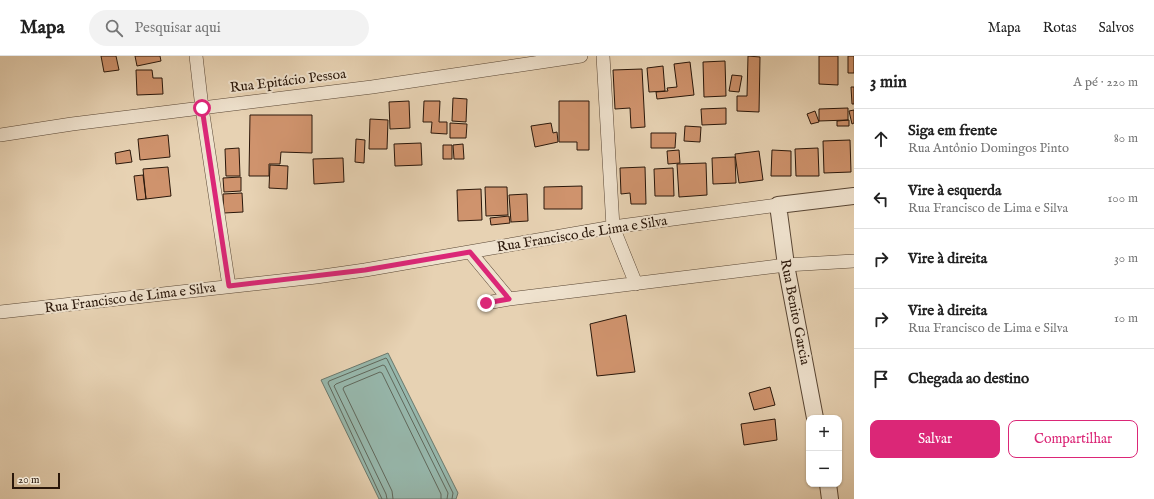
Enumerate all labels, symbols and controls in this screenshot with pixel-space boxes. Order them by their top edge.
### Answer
search box [89,10,369,46]
text: Mapa [20,16,65,40]
icon: search [103,17,125,39]
text: Pesquisar aqui [135,18,221,37]
text: Mapa [988,19,1021,37]
text: Rotas [1043,19,1077,37]
text: Salvos [1099,19,1134,37]
street label: Rua Epitácio Pessoa [229,65,348,97]
text: 3 min [870,72,907,93]
text: A pé · 220 m [1073,74,1138,91]
route start [193,99,211,117]
text: Siga em frente [908,121,997,140]
icon: ahead [870,128,892,150]
text: 80 m [1114,130,1138,147]
text: Rua Antônio Domingos Pinto [908,140,1069,157]
text: Vire à esquerda [908,181,1001,200]
icon: left [870,188,892,210]
text: 100 m [1108,190,1138,207]
text: Rua Francisco de Lima e Silva [908,200,1068,217]
street label: Rua Francisco de Lima e Silva [495,211,669,256]
icon: right [870,248,892,270]
text: Vire à direita [908,249,987,268]
text: 30 m [1114,250,1138,267]
street label: Rua Benito Garcia [776,258,814,367]
street label: Rua Francisco de Lima e Silva [43,278,218,317]
route end [477,294,495,312]
text: Vire à direita [908,301,987,320]
icon: right [870,308,892,330]
text: 10 m [1114,310,1138,327]
text: Rua Francisco de Lima e Silva [908,320,1068,337]
icon: arrive [870,368,892,390]
text: Chegada ao destino [908,369,1029,388]
map controls [806,415,842,487]
button: + [806,415,842,451]
button: Salvar [870,420,1000,458]
button: Compartilhar [1008,420,1138,458]
button: − [806,451,842,487]
scale bar [12,471,60,490]
text: 20 m [18,473,39,487]

